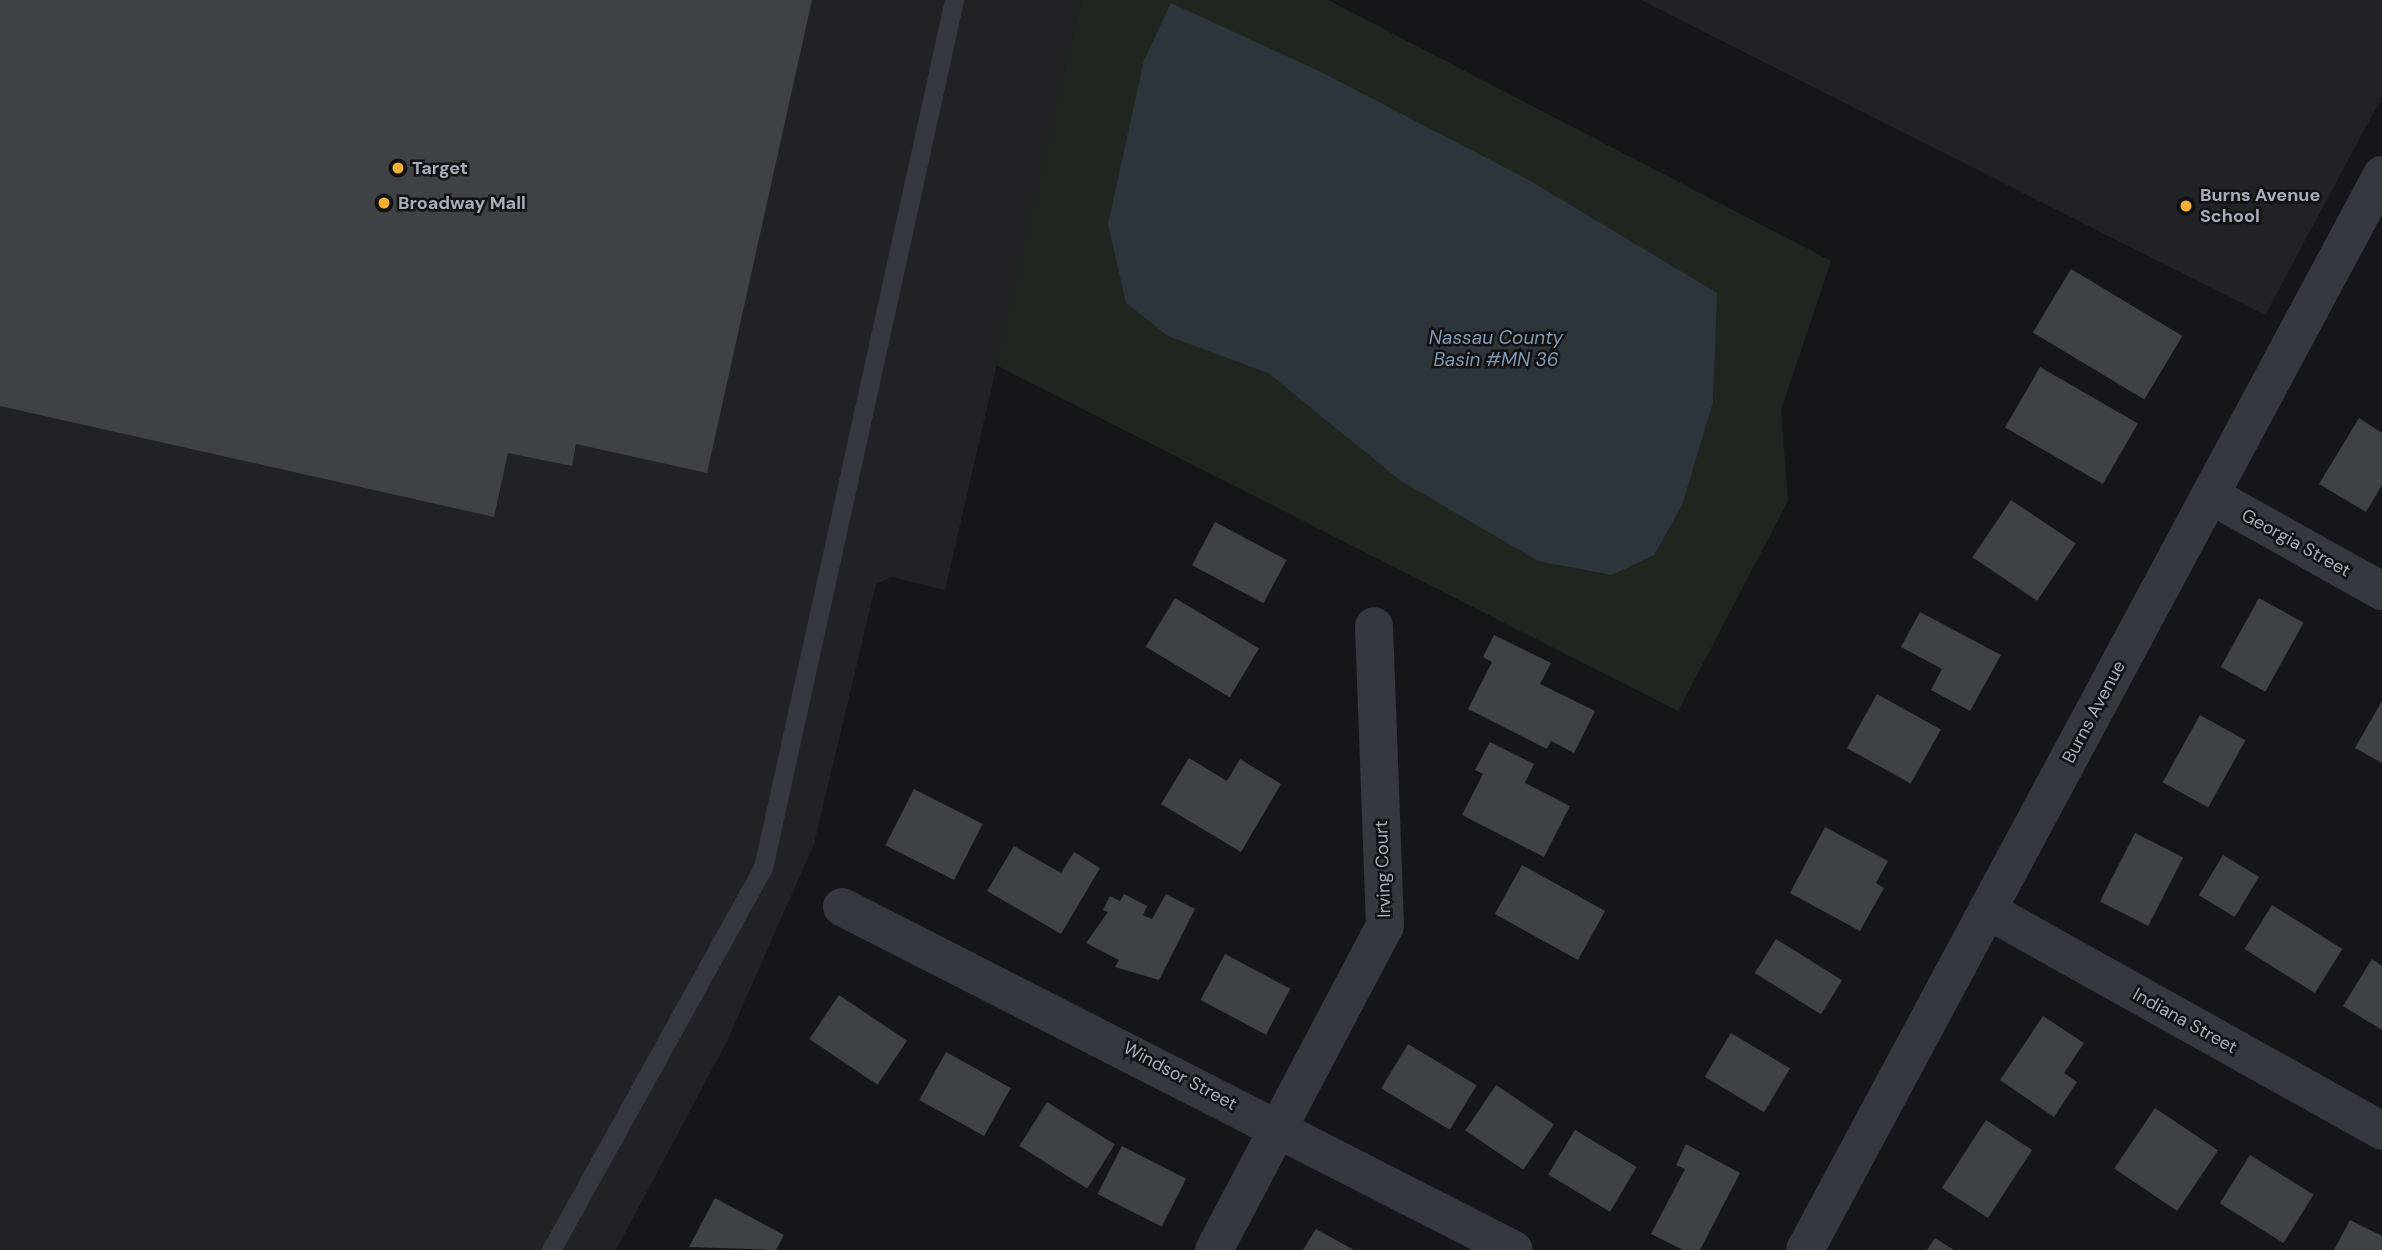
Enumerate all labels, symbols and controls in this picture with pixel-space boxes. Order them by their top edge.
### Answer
place label: Target [412,157,468,179]
marker: Target [390,160,406,176]
place label: Burns Avenue School [2200,185,2320,228]
place label: Broadway Mall [398,192,526,214]
marker: Broadway Mall [376,195,392,211]
marker: Burns Avenue School [2178,198,2194,214]
water label: Nassau County Basin #MN 36 [1429,327,1563,371]
street label: Georgia Street [2238,504,2354,582]
street label: Burns Avenue [2058,657,2130,767]
street label: Irving Court [1371,820,1395,918]
street label: Indiana Street [2129,983,2241,1059]
street label: Windsor Street [1120,1037,1240,1115]

